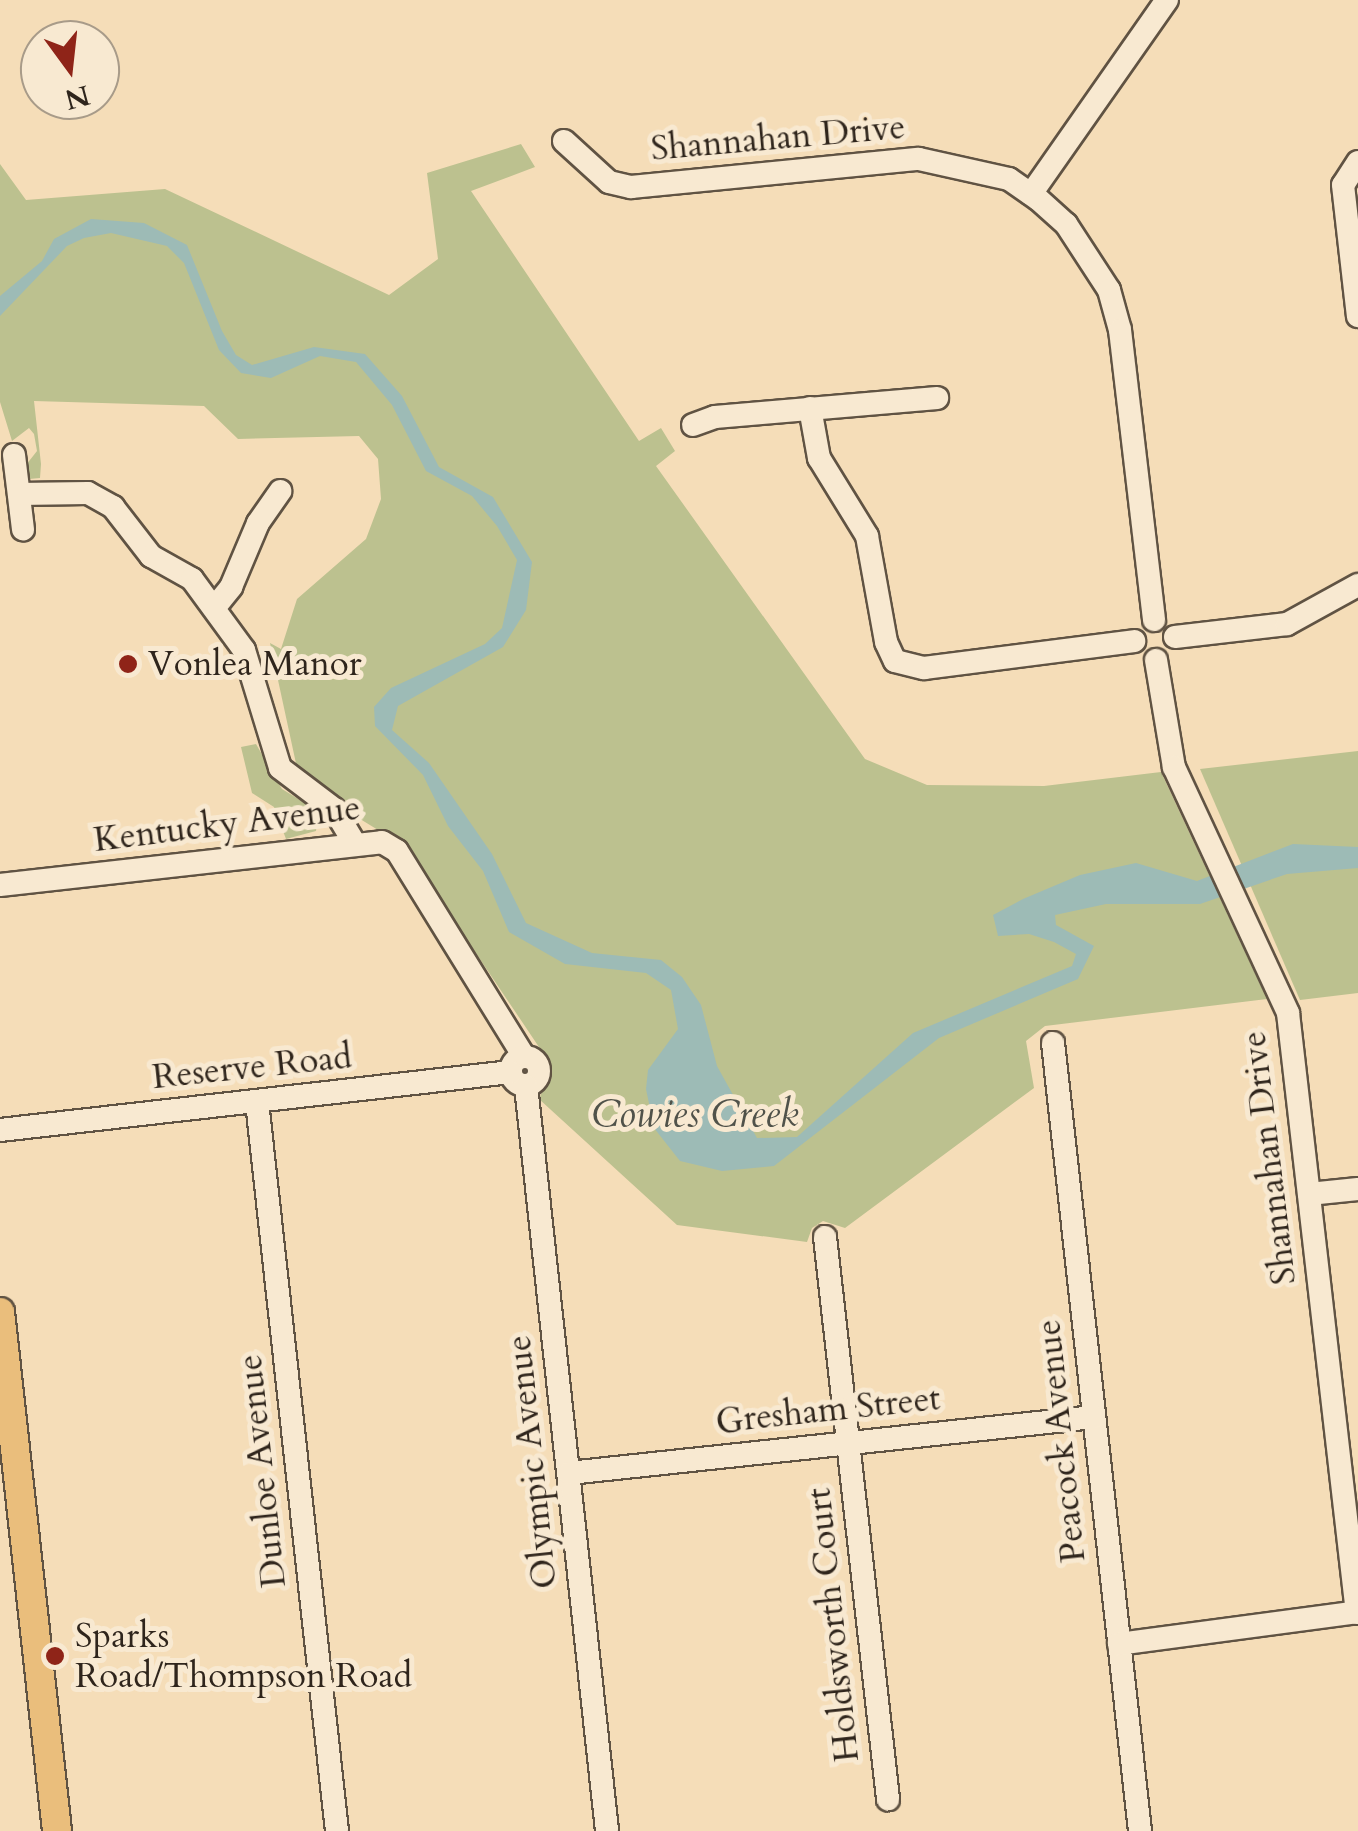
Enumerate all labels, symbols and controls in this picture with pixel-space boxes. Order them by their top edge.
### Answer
north arrow [20,20,120,120]
text: N [61,76,94,119]
street label: Shannahan Drive [649,106,907,170]
place label: Vonlea Manor [148,643,362,685]
marker: Vonlea Manor [117,653,139,675]
street label: Kentucky Avenue [91,787,363,861]
street label: Shannahan Drive [1233,1029,1305,1287]
street label: Reserve Road [150,1036,354,1098]
water label: Cowies Creek [591,1092,799,1138]
street label: Peacock Avenue [1027,1317,1095,1565]
street label: Olympic Avenue [498,1333,566,1591]
street label: Dunloe Avenue [229,1352,295,1590]
street label: Gresham Street [714,1377,942,1443]
street label: Holdsworth Court [798,1486,868,1764]
place label: Sparks Road/Thompson Road [75,1615,412,1697]
marker: Sparks Road/Thompson Road [44,1645,66,1667]

